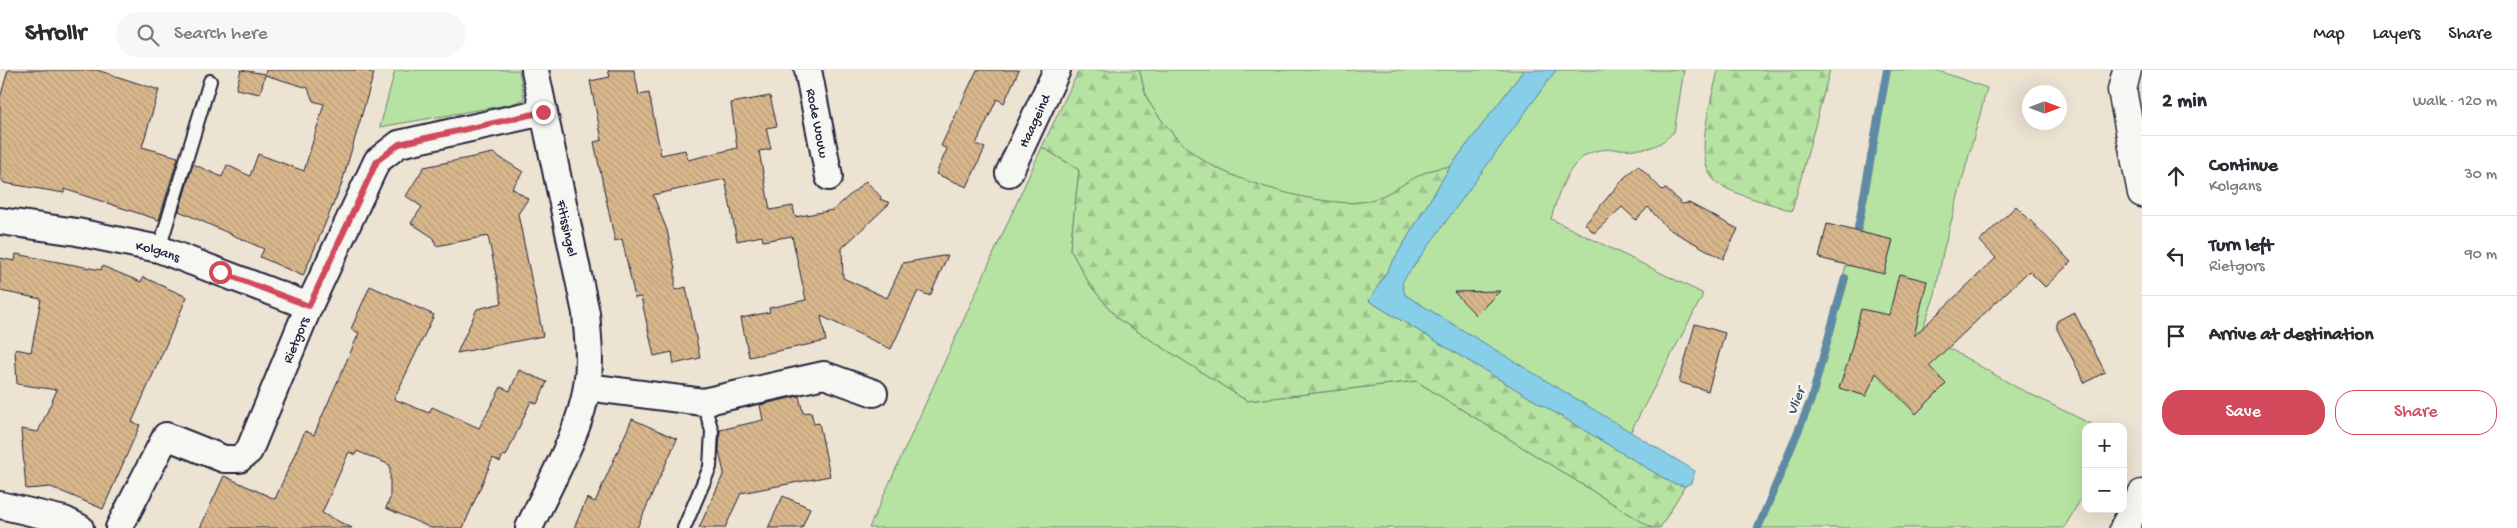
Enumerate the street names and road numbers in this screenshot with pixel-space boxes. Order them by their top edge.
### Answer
street label: Rode Wouw [801,87,831,160]
street label: Haageind [1016,91,1056,151]
street label: Fitissingel [551,198,580,258]
street label: Kolgans [134,238,183,268]
street label: Rietgors [280,314,315,366]

